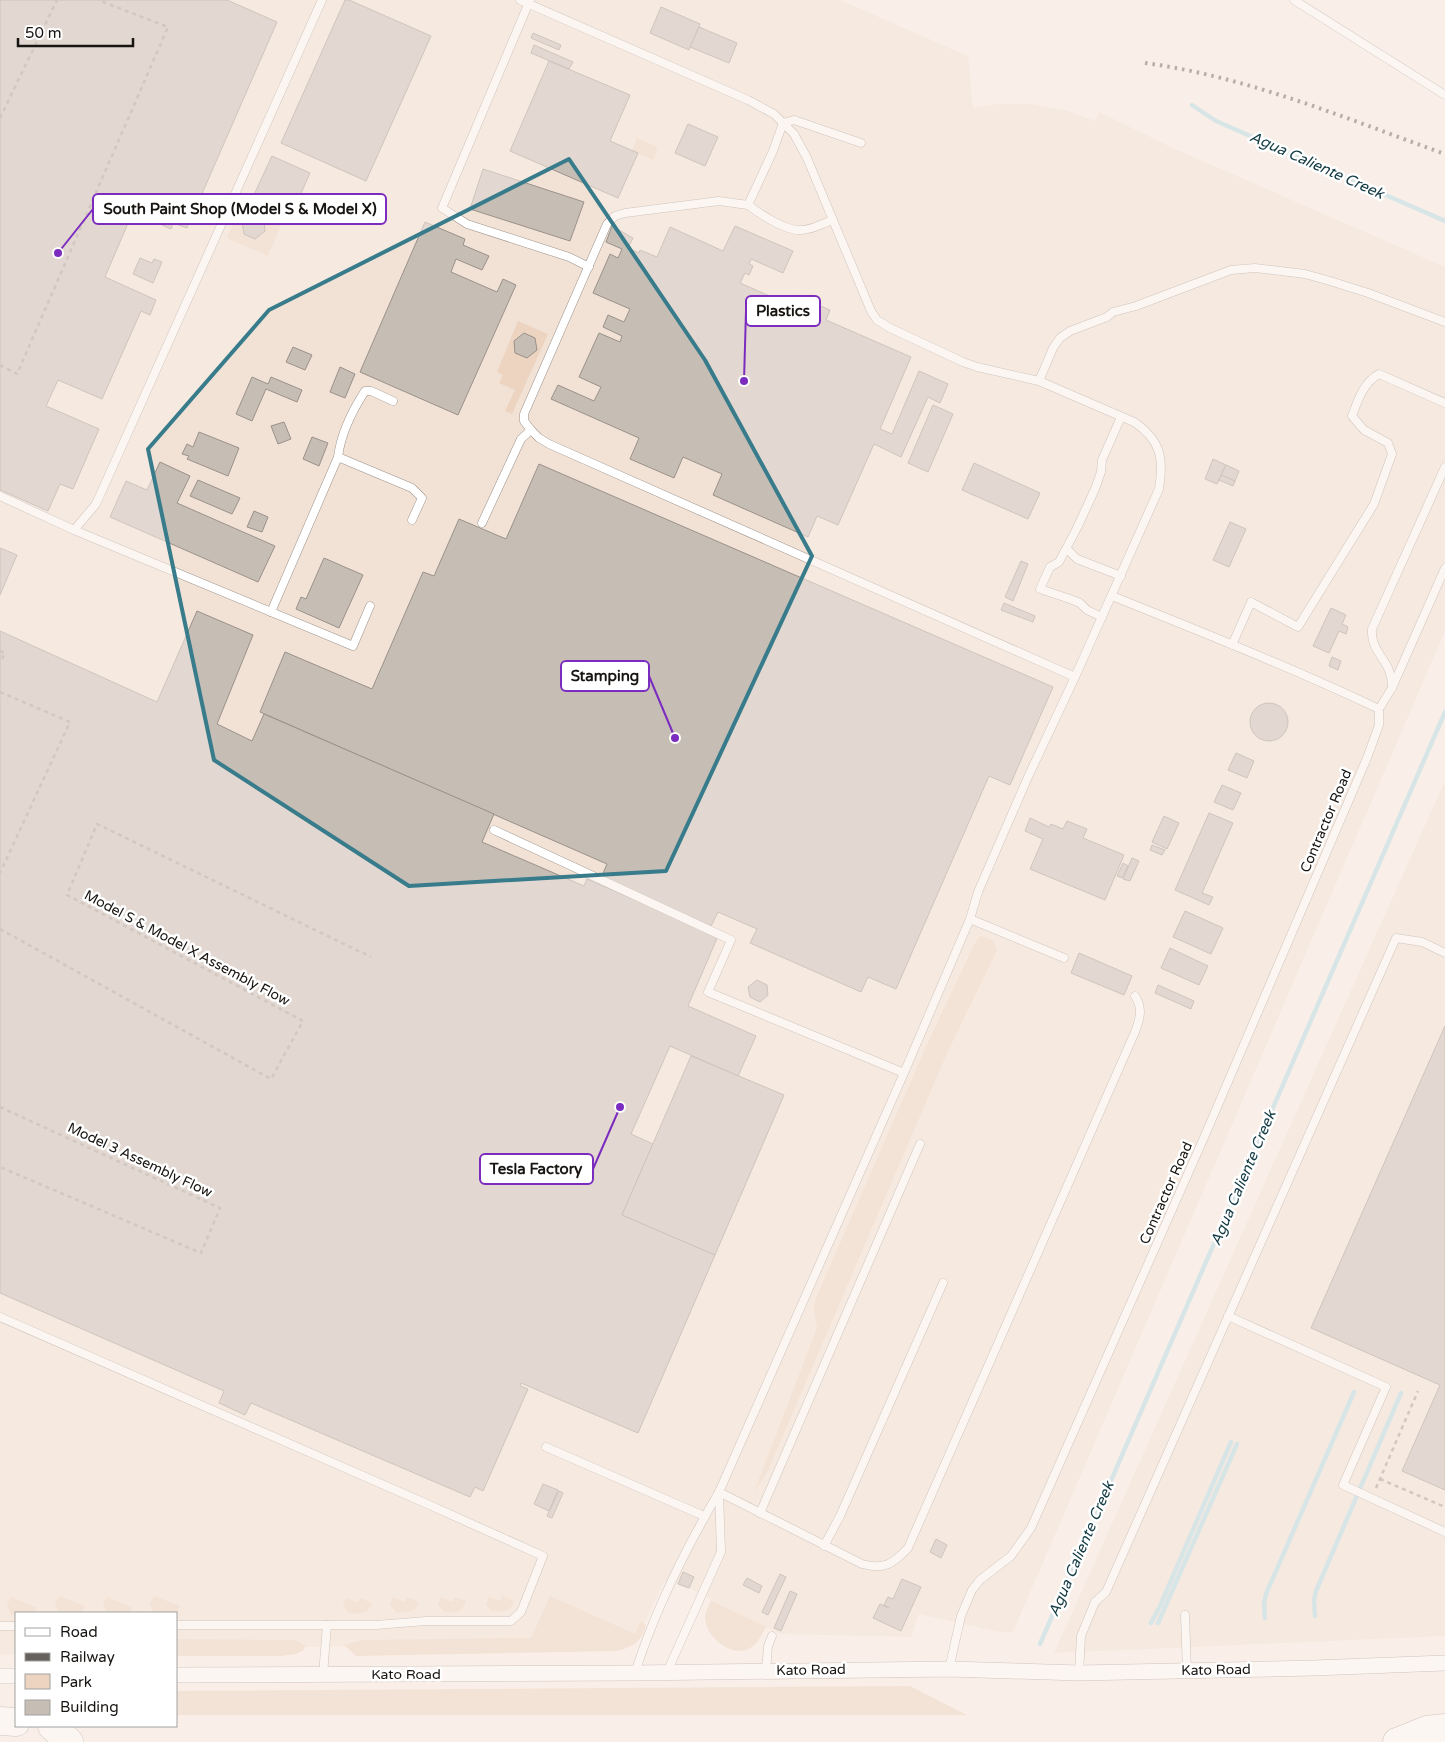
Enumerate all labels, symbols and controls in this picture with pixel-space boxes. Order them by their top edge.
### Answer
scale bar [18,15,132,47]
text: 50 m [25,24,62,42]
water label: Agua Caliente Creek [1247,127,1388,203]
callout: South Paint Shop (Model S & Model X) [93,194,386,224]
text: South Paint Shop (Model S & Model X) [103,200,377,219]
callout: Plastics [746,296,820,326]
text: Plastics [756,302,810,320]
callout: Stamping [561,661,649,691]
text: Stamping [571,667,639,686]
street label: Contractor Road [1297,767,1355,875]
street label: Model S & Model X Assembly Flow [81,886,293,1010]
water label: Agua Caliente Creek [1206,1106,1280,1248]
street label: Model 3 Assembly Flow [65,1119,215,1201]
street label: Contractor Road [1136,1139,1196,1247]
callout: Tesla Factory [480,1154,593,1184]
text: Tesla Factory [489,1160,582,1179]
water label: Agua Caliente Creek [1044,1477,1118,1619]
legend [15,1612,178,1727]
text: Road [60,1623,98,1641]
text: Railway [60,1648,115,1666]
street label: Kato Road [776,1661,846,1679]
street label: Kato Road [1181,1661,1251,1679]
street label: Kato Road [371,1666,441,1683]
text: Park [60,1673,92,1691]
text: Building [60,1698,119,1716]

